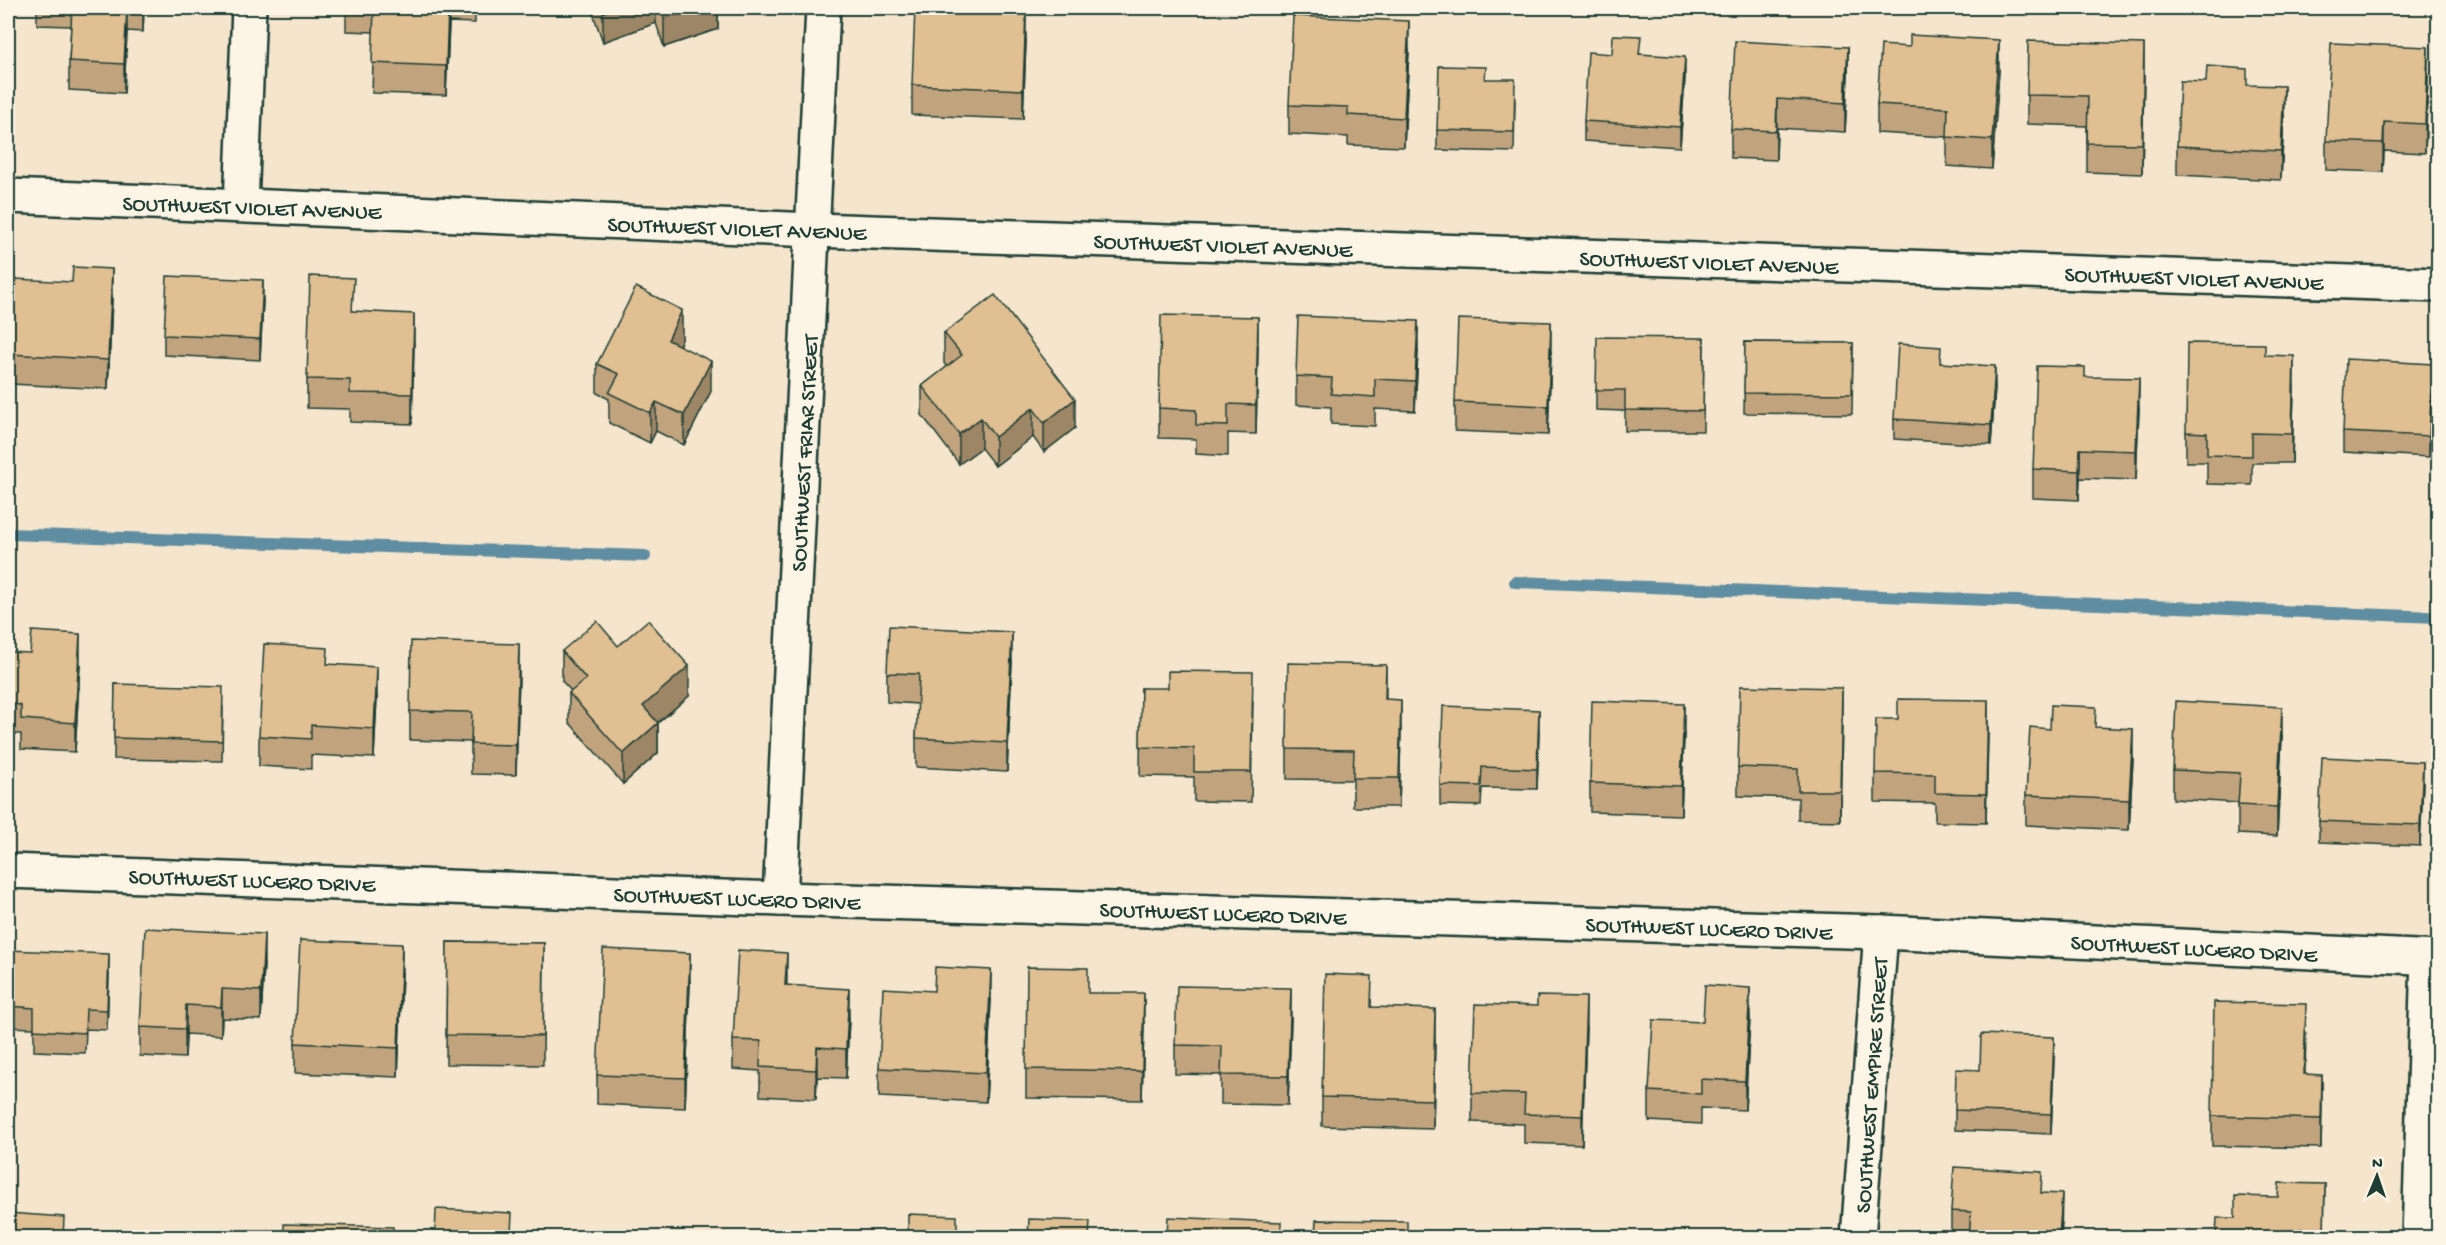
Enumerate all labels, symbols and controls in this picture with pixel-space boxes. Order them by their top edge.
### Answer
street label: SOUTHWEST VIOLET AVENUE [122,192,383,228]
street label: SOUTHWEST VIOLET AVENUE [607,213,868,249]
street label: SOUTHWEST VIOLET AVENUE [1093,230,1354,266]
street label: SOUTHWEST VIOLET AVENUE [1579,247,1840,283]
street label: SOUTHWEST VIOLET AVENUE [2064,263,2325,299]
street label: SOUTHWEST FRIAR STREET [788,332,826,572]
street label: SOUTHWEST LUCERO DRIVE [128,866,377,900]
street label: SOUTHWEST LUCERO DRIVE [613,884,862,918]
street label: SOUTHWEST LUCERO DRIVE [1099,899,1348,933]
street label: SOUTHWEST LUCERO DRIVE [1585,914,1834,948]
street label: SOUTHWEST LUCERO DRIVE [2070,932,2319,971]
street label: SOUTHWEST EMPIRE STREET [1852,955,1896,1214]
north arrow [2347,1146,2407,1206]
text: N [2372,1155,2384,1174]

